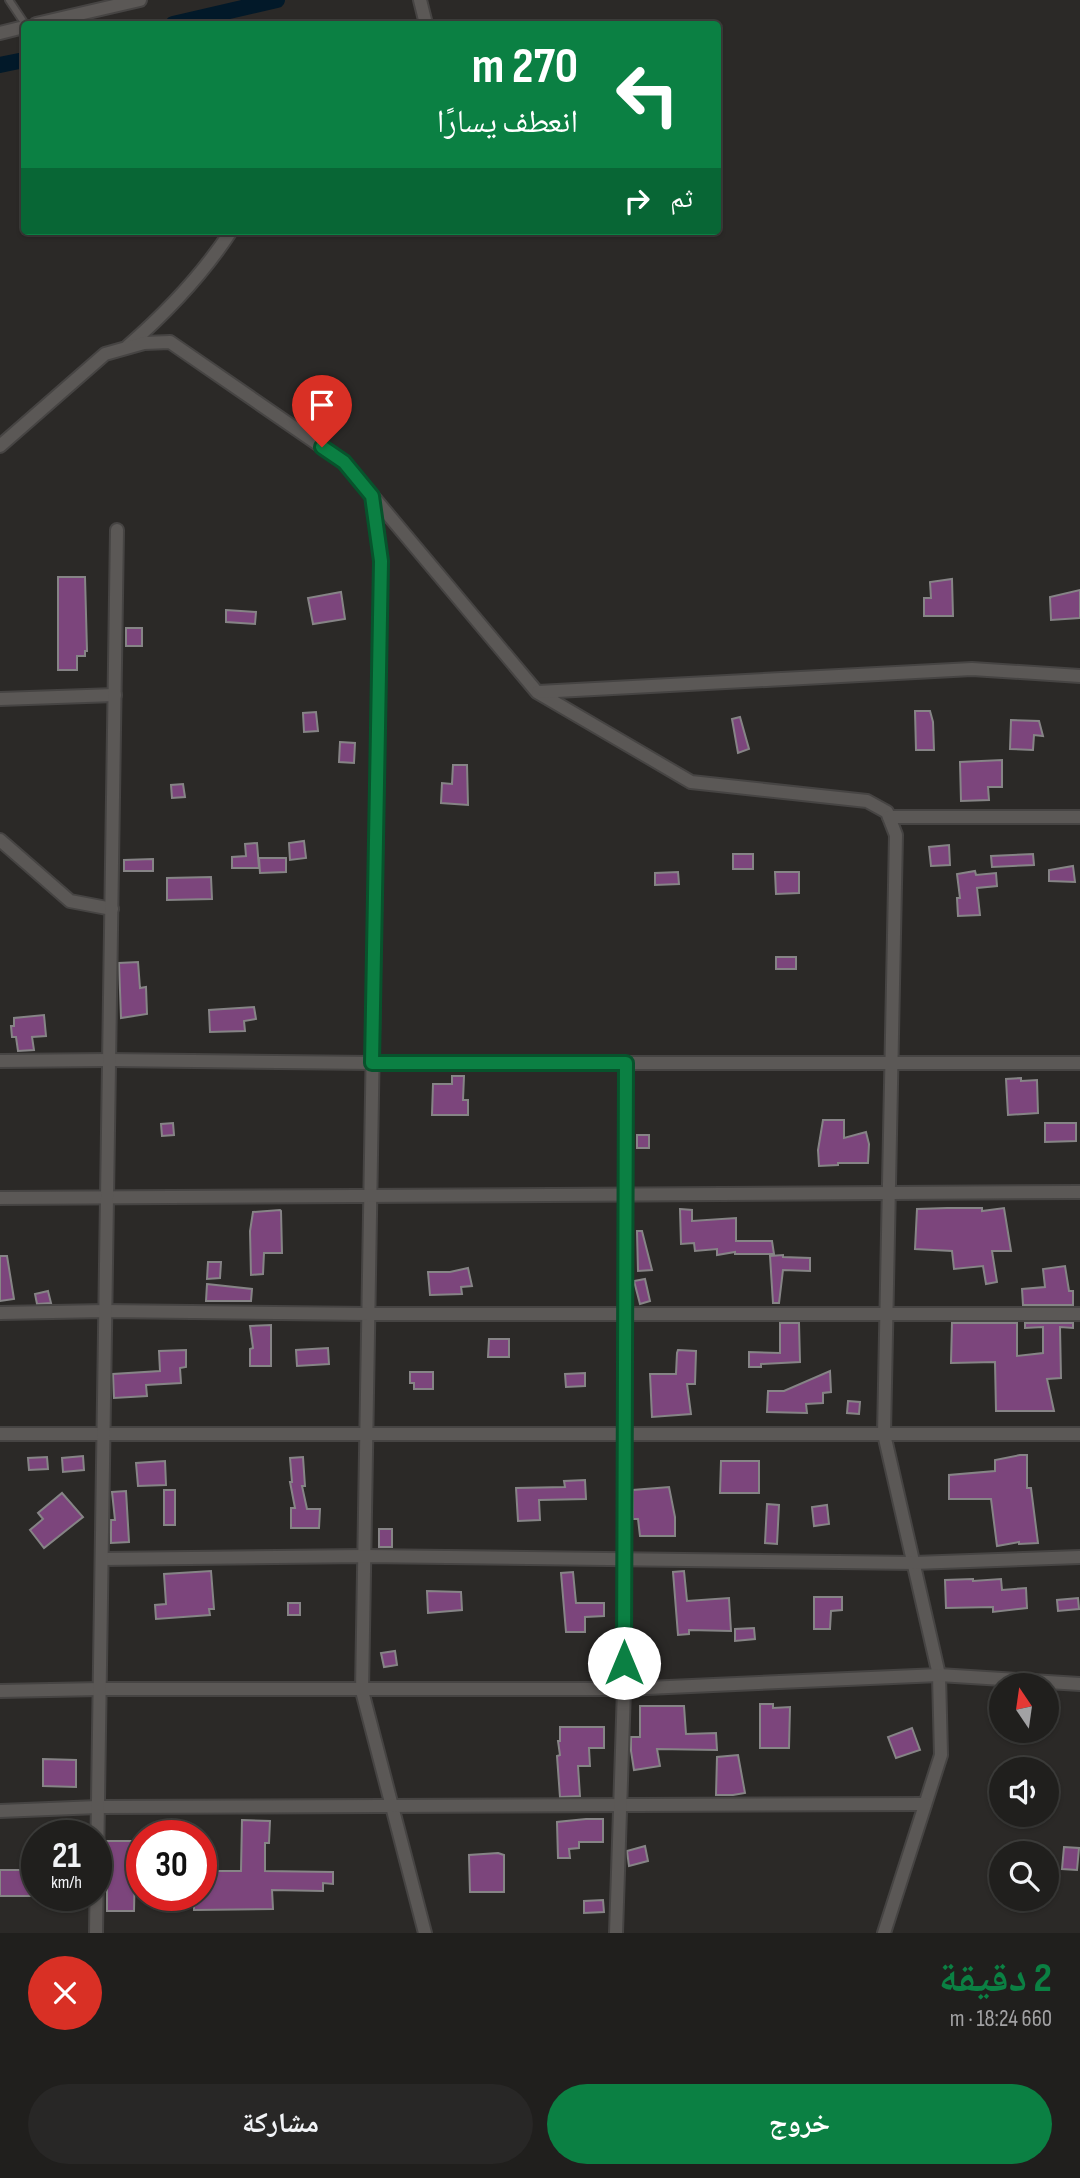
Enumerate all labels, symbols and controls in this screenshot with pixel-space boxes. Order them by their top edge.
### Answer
text: 270 m [472,38,578,97]
icon: left [602,49,693,140]
text: انعطف يسارًا [437,103,578,142]
icon: right [618,182,656,220]
text: ثم [670,184,693,215]
pin [292,375,352,447]
icon: arrive [303,386,341,424]
position arrow [587,1626,661,1700]
north arrow [989,1673,1059,1743]
map controls [989,1673,1059,1911]
button: sound [989,1757,1059,1827]
speed limit sign: 30 [126,1820,217,1911]
text: 21 [52,1835,81,1878]
button: search [989,1841,1059,1911]
text: km/h [51,1872,82,1893]
text: 2 دقيقة [939,1953,1052,2004]
button: close [28,1956,102,2030]
text: 660 m · 18:24 [950,2005,1052,2033]
button: مشاركة [28,2084,533,2164]
button: خروج [547,2084,1052,2164]

